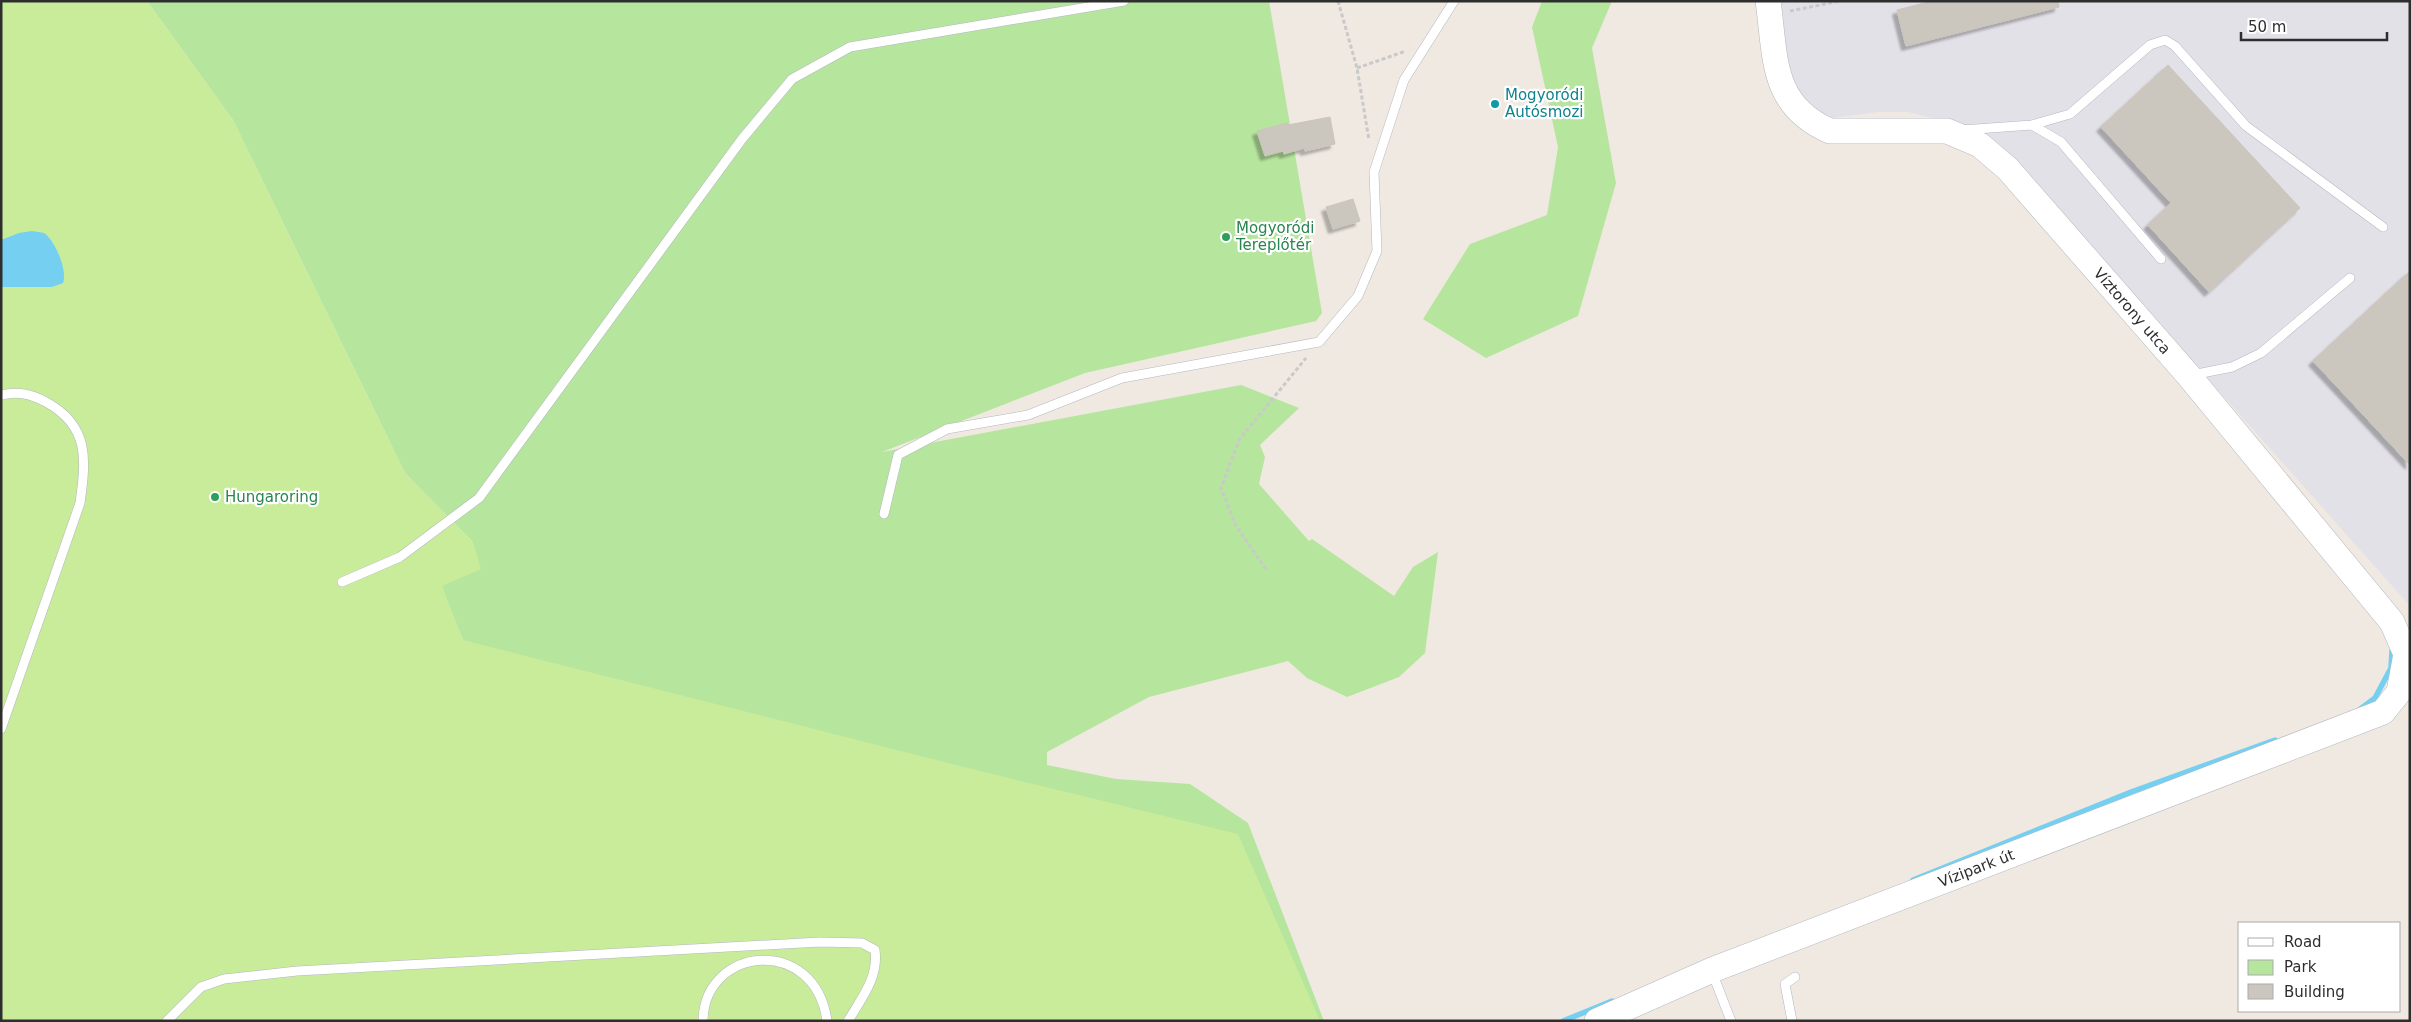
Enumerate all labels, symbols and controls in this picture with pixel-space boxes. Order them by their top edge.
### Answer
scale bar [2241,10,2387,42]
text: 50 m [2248,18,2286,36]
place label: Mogyoródi Autósmozi [1505,86,1583,121]
marker: Mogyoródi Autósmozi [1489,98,1501,110]
place label: Mogyoródi Tereplőtér [1235,219,1314,254]
marker: Mogyoródi Tereplőtér [1220,231,1232,243]
street label: Víztorony utca [2090,264,2174,358]
place label: Hungaroring [225,488,318,506]
marker: Hungaroring [209,491,221,503]
street label: Vízipark út [1936,846,2017,891]
legend [2238,922,2401,1012]
text: Road [2284,933,2322,951]
text: Park [2284,958,2317,976]
text: Building [2284,983,2345,1001]

